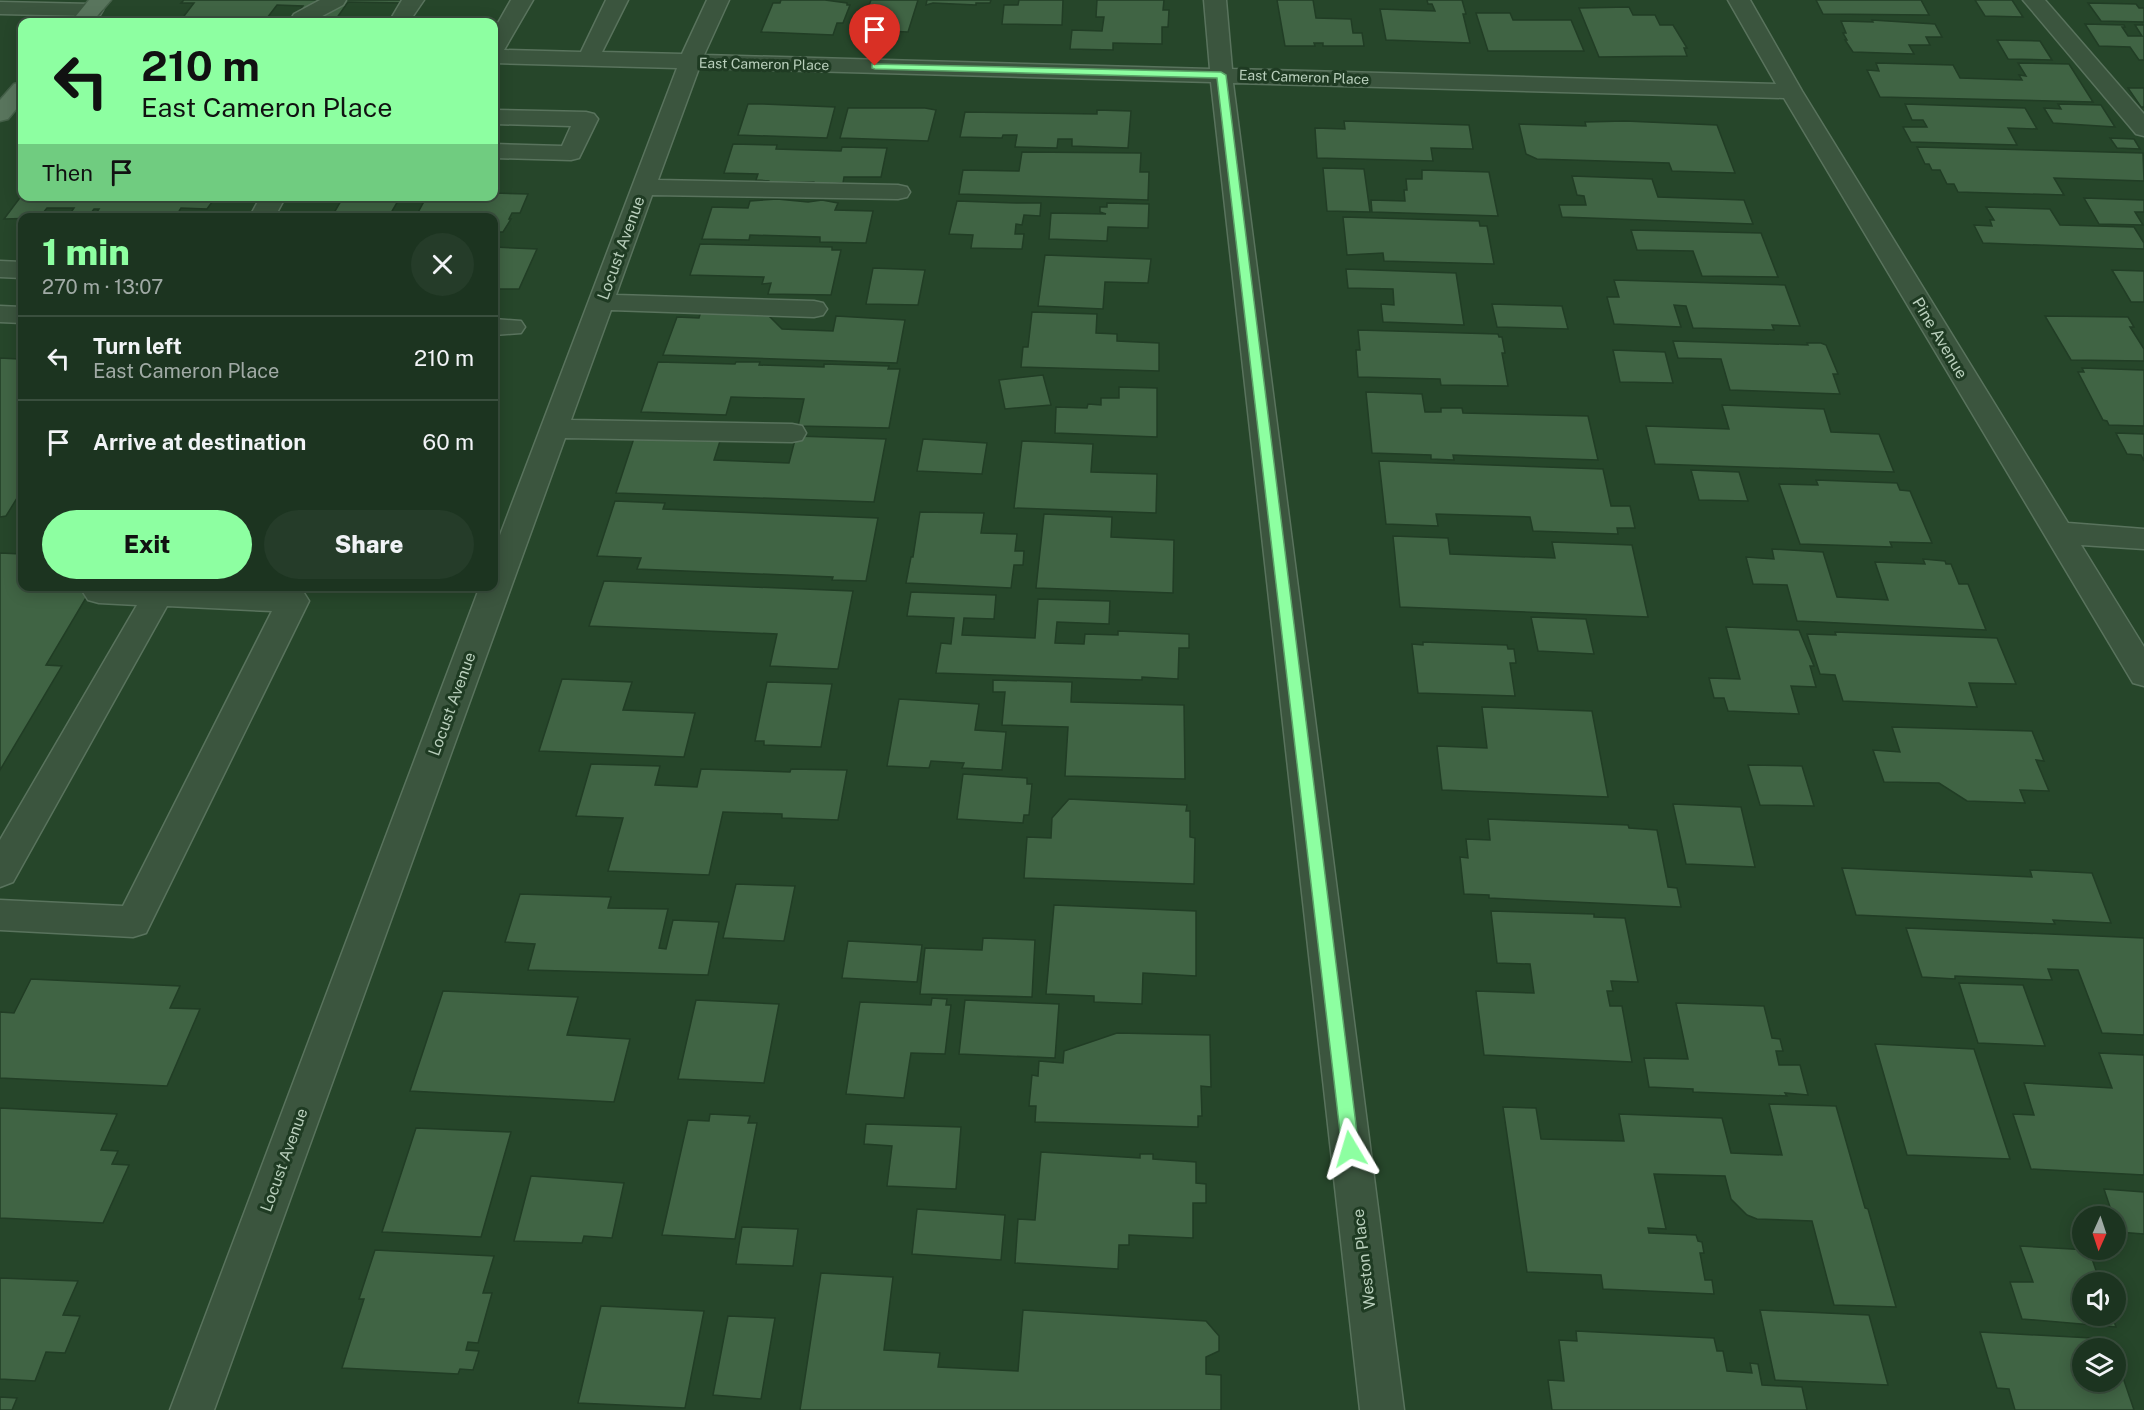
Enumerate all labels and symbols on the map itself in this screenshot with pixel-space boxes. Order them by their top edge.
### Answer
pin [849,4,900,66]
street label: East Cameron Place [699,55,829,73]
street label: East Cameron Place [1239,67,1370,87]
street label: Locust Avenue [593,194,649,302]
street label: Pine Avenue [1908,294,1972,382]
street label: Locust Avenue [424,650,480,758]
street label: Locust Avenue [256,1106,312,1214]
position arrow [1318,1117,1382,1181]
north arrow [2072,1206,2126,1260]
street label: Weston Place [1348,1208,1380,1310]

